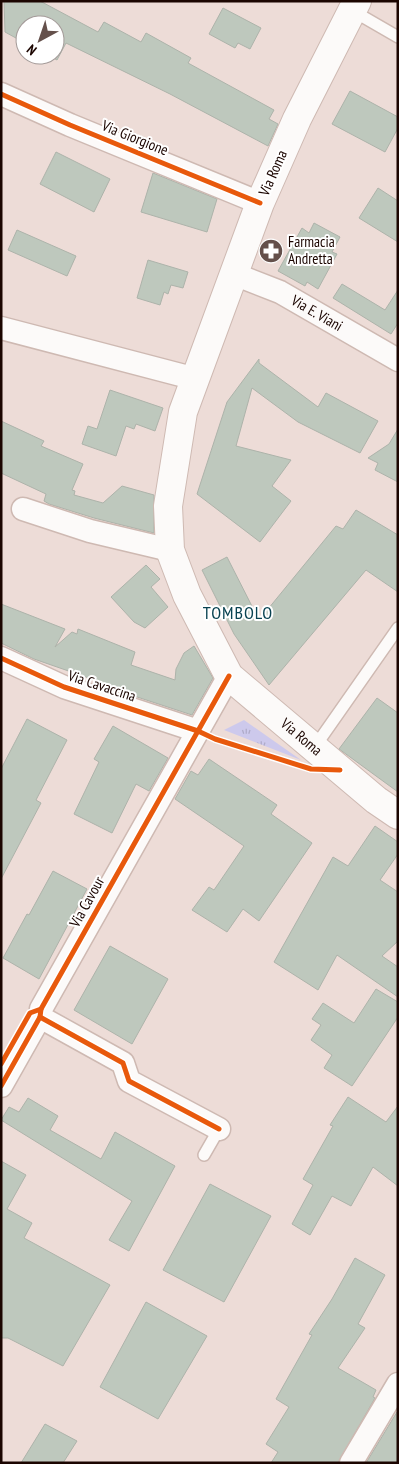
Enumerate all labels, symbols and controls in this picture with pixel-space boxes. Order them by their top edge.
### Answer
north arrow [15,15,65,65]
text: N [23,41,40,59]
street label: Via Giorgione [98,115,171,159]
street label: Via Roma [254,147,291,200]
place label: Farmacia Andretta [288,232,335,268]
pharmacy icon: Farmacia Andretta [258,238,284,264]
street label: Via E. Viani [287,290,346,335]
district label: TOMBOLO [203,601,273,624]
street label: Via Cavaccina [65,665,138,705]
street label: Via Roma [276,713,326,759]
street label: Via Cavour [64,872,109,931]

